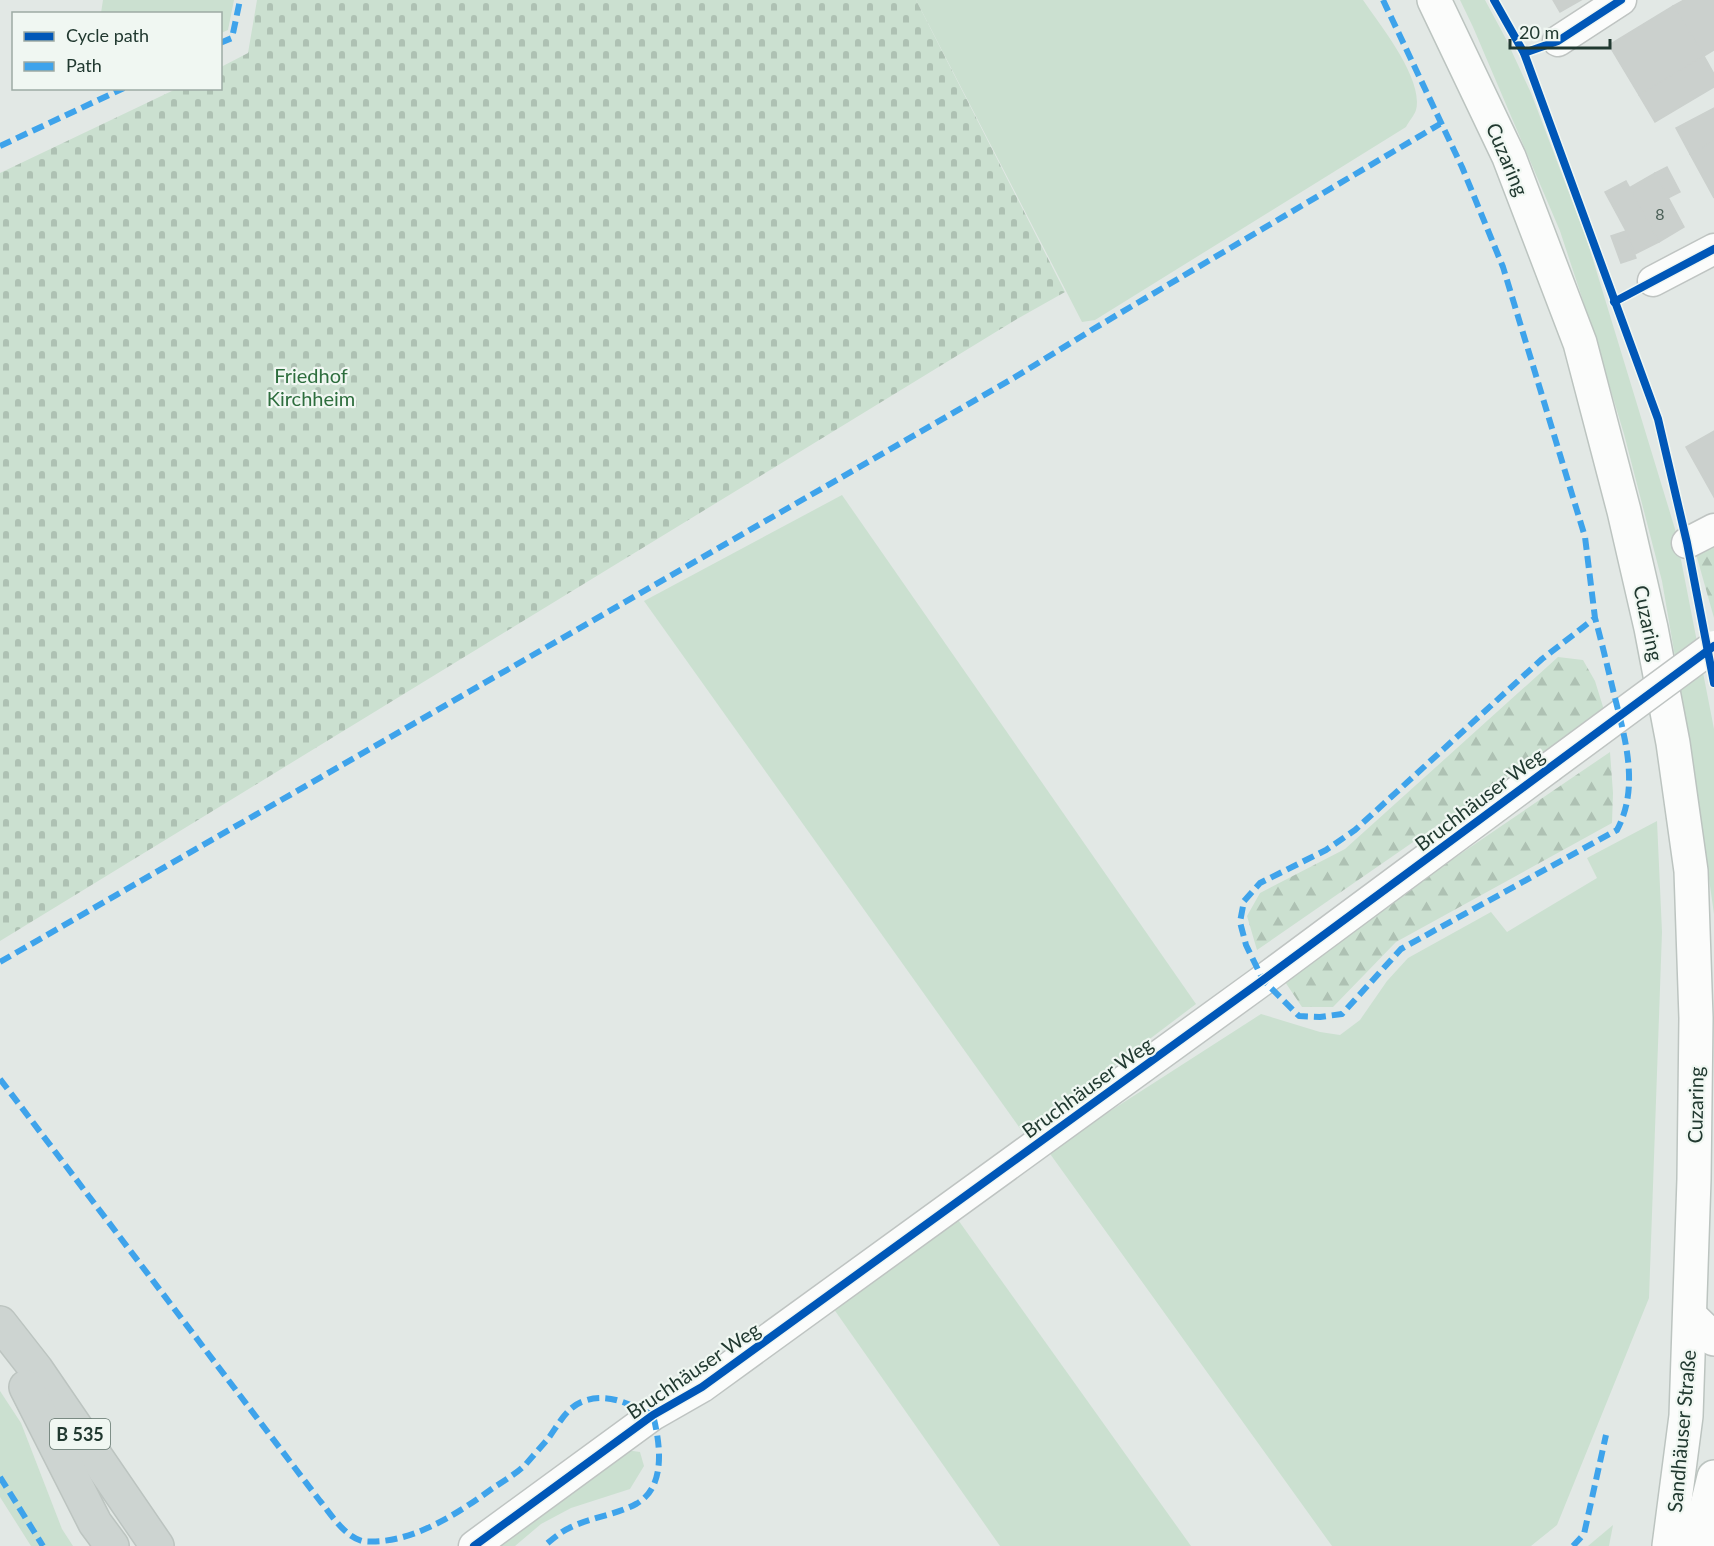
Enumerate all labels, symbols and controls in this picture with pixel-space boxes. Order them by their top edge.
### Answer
legend [12,12,222,90]
scale bar [1510,12,1610,50]
text: 20 m [1519,21,1559,43]
text: Cycle path [66,24,149,46]
text: Path [66,54,102,76]
street label: Cuzaring [1482,119,1534,199]
house number: 8 [1655,204,1665,223]
park label: Friedhof Kirchheim [267,363,355,410]
street label: Cuzaring [1629,583,1669,663]
street label: Bruchhäuser Weg [1410,743,1548,855]
street label: Bruchhäuser Weg [1017,1032,1157,1142]
street label: Cuzaring [1682,1066,1708,1144]
street label: Bruchhäuser Weg [622,1317,764,1423]
street label: Sandhäuser Straße [1662,1349,1700,1513]
road number: B 535 [50,1419,110,1449]

